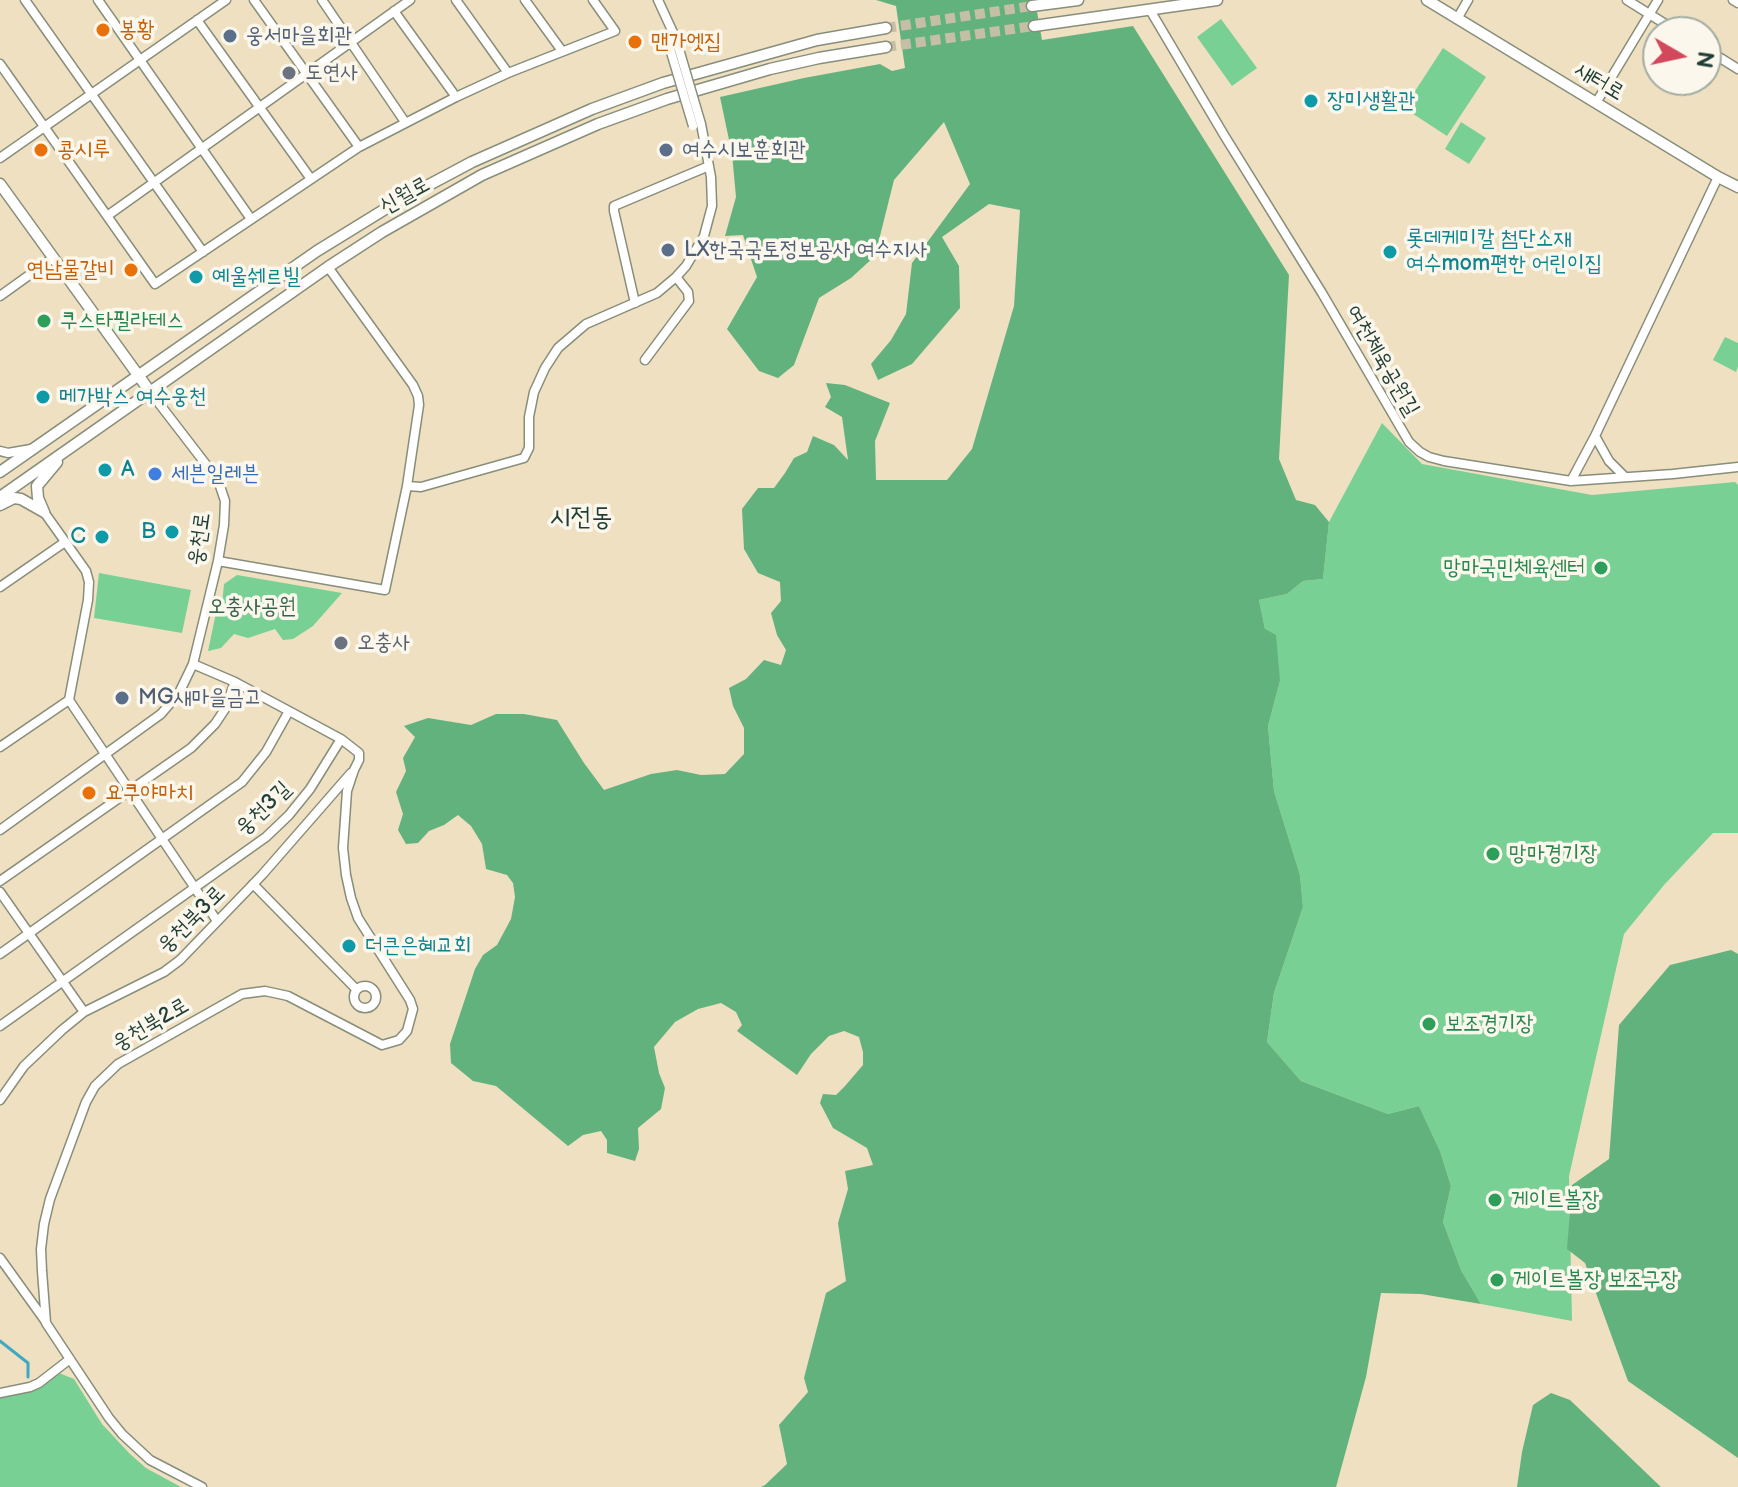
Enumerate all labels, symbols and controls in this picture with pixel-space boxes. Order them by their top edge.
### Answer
north arrow [1642,16,1722,96]
place label: 봉황 [119,17,154,43]
marker: 봉황 [94,21,112,39]
place label: 웅서마을회관 [246,23,352,49]
marker: 웅서마을회관 [221,27,239,45]
place label: 맨가엣집 [651,29,722,55]
marker: 맨가엣집 [626,33,644,51]
text: N [1690,49,1719,70]
street label: 새터로 [1569,57,1629,107]
place label: 도연사 [305,60,358,86]
marker: 도연사 [280,64,298,82]
place label: 장미생활관 [1327,88,1416,114]
marker: 장미생활관 [1302,92,1320,110]
place label: 콩시루 [57,137,110,163]
place label: 여수시보훈회관 [682,137,806,163]
marker: 콩시루 [32,141,50,159]
marker: 여수시보훈회관 [657,141,675,159]
street label: 신월로 [375,172,435,220]
place label: 롯데케미칼 첨단소재 여수mom편한 어린이집 [1406,226,1602,278]
place label: LX한국국토정보공사 여수지사 [684,237,927,263]
marker: LX한국국토정보공사 여수지사 [659,241,677,259]
marker: 롯데케미칼 첨단소재 여수mom편한 어린이집 [1381,243,1399,261]
place label: 연남물갈비 [26,257,115,283]
marker: 연남물갈비 [122,261,140,279]
place label: 예울쉐르빌 [212,264,301,290]
marker: 예울쉐르빌 [187,268,205,286]
street label: 여천체육공원길 [1340,301,1424,421]
place label: 쿠스타필라테스 [60,308,184,334]
marker: 쿠스타필라테스 [35,312,53,330]
place label: 메가박스 여수웅천 [59,384,207,410]
marker: 메가박스 여수웅천 [34,388,52,406]
place label: A [121,457,134,483]
marker: A [96,461,114,479]
place label: 세븐일레븐 [171,461,260,487]
marker: 세븐일레븐 [146,465,164,483]
district label: 시전동 [550,502,612,534]
street label: 웅천로 [183,511,217,567]
place label: B [141,519,156,545]
marker: B [163,523,181,541]
place label: C [70,524,86,550]
marker: C [93,528,111,546]
place label: 망마국민체육센터 [1443,555,1585,581]
marker: 망마국민체육센터 [1592,559,1610,577]
park label: 오충사공원 [208,594,296,620]
place label: 오충사 [357,630,410,656]
marker: 오충사 [332,634,350,652]
place label: MG새마을금고 [138,685,262,711]
marker: MG새마을금고 [113,689,131,707]
street label: 웅천3길 [231,776,297,842]
place label: 요쿠야마치 [105,780,194,806]
marker: 요쿠야마치 [80,784,98,802]
place label: 망마경기장 [1509,841,1598,867]
marker: 망마경기장 [1484,845,1502,863]
street label: 웅천북3로 [153,881,231,959]
place label: 더큰은혜교회 [365,933,471,959]
marker: 더큰은혜교회 [340,937,358,955]
street label: 웅천북2로 [108,993,194,1057]
place label: 보조경기장 [1445,1011,1534,1037]
marker: 보조경기장 [1420,1015,1438,1033]
place label: 게이트볼장 [1511,1187,1600,1213]
marker: 게이트볼장 [1486,1191,1504,1209]
place label: 게이트볼장 보조구장 [1513,1267,1678,1293]
marker: 게이트볼장 보조구장 [1488,1271,1506,1289]

